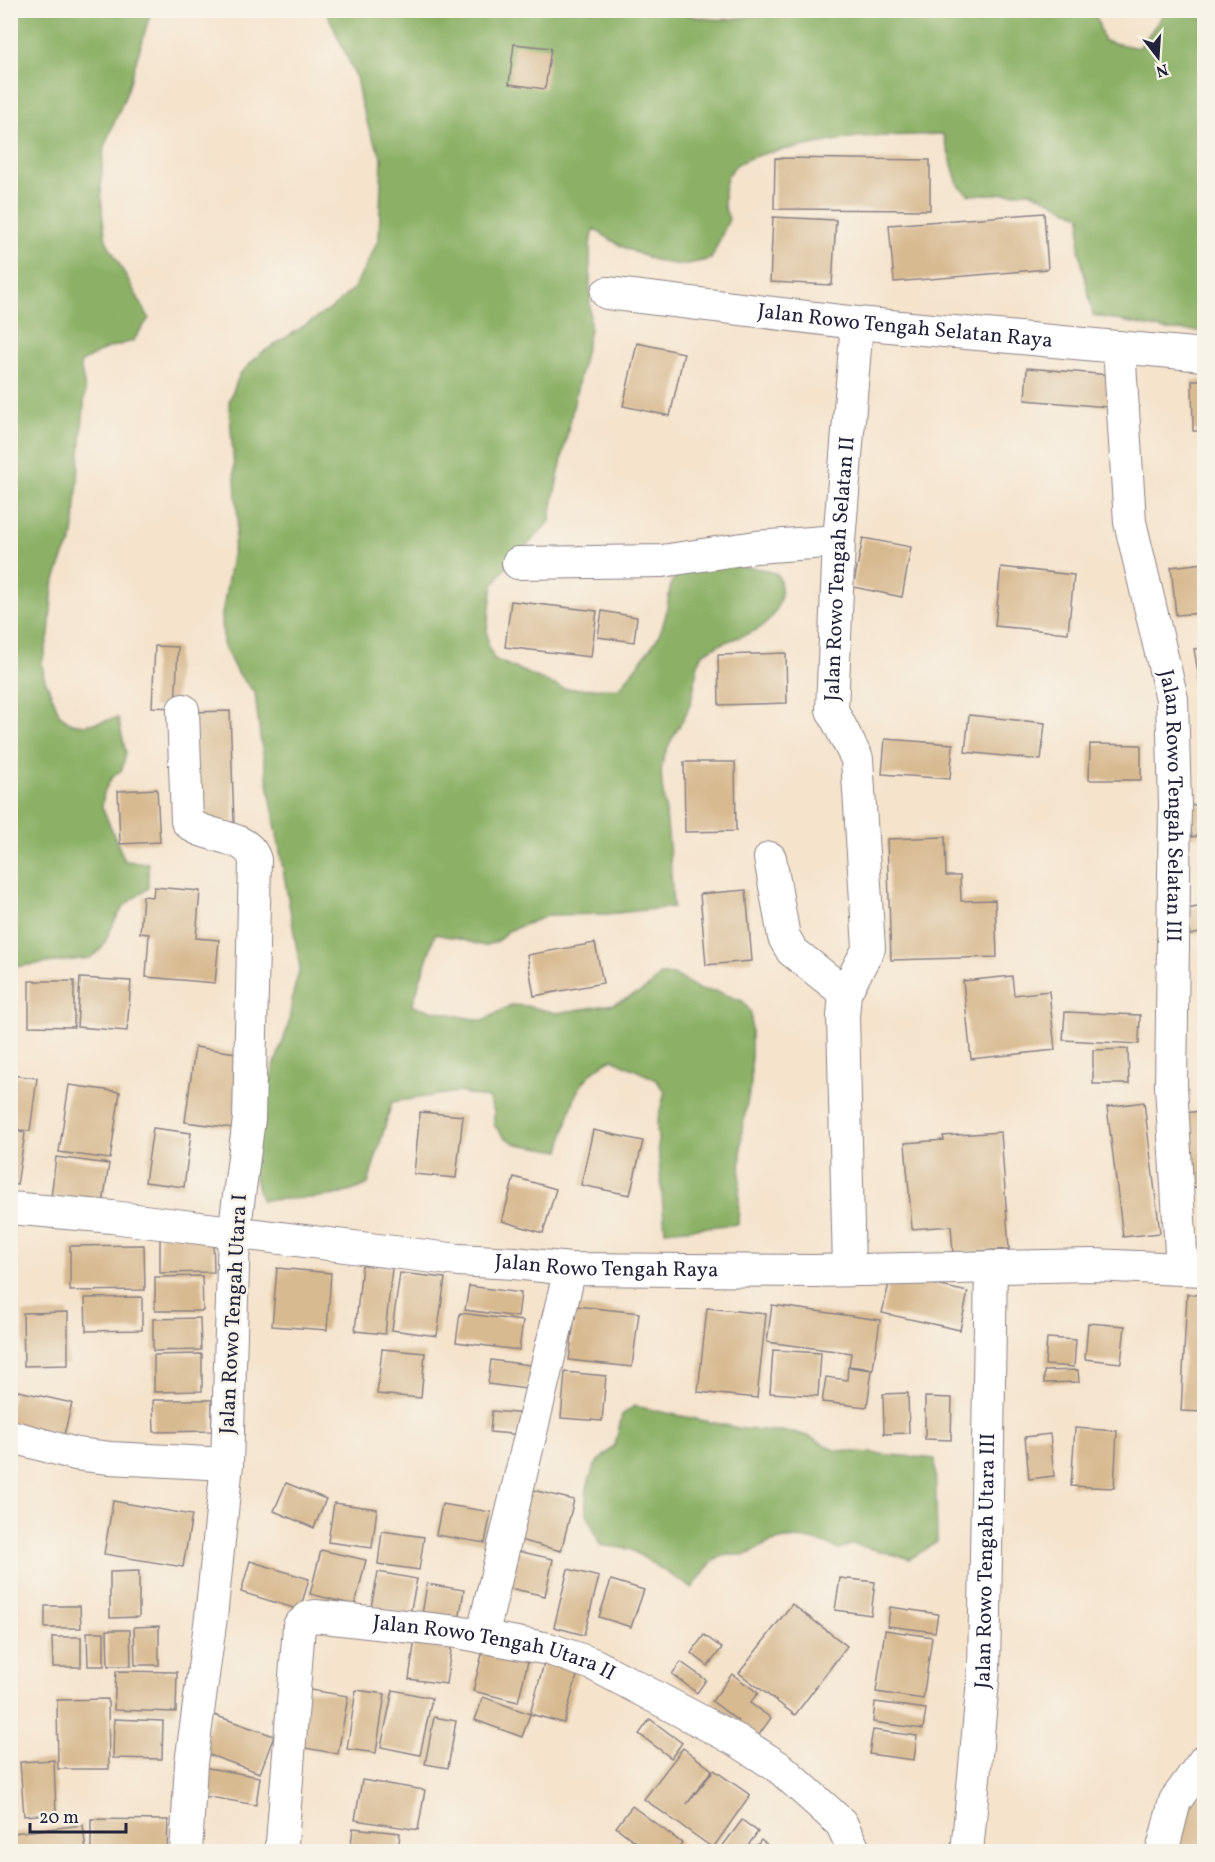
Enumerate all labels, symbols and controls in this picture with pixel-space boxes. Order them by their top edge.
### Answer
north arrow [1128,27,1188,87]
text: N [1153,57,1171,82]
street label: Jalan Rowo Tengah Selatan Raya [756,297,1054,355]
street label: Jalan Rowo Tengah Selatan II [818,435,862,702]
street label: Jalan Rowo Tengah Selatan III [1151,667,1190,942]
street label: Jalan Rowo Tengah Utara I [213,1193,255,1435]
street label: Jalan Rowo Tengah Raya [494,1247,719,1285]
street label: Jalan Rowo Tengah Utara III [968,1433,1003,1690]
street label: Jalan Rowo Tengah Utara II [371,1608,621,1688]
scale bar [30,1796,126,1834]
text: 20 m [39,1806,79,1831]

